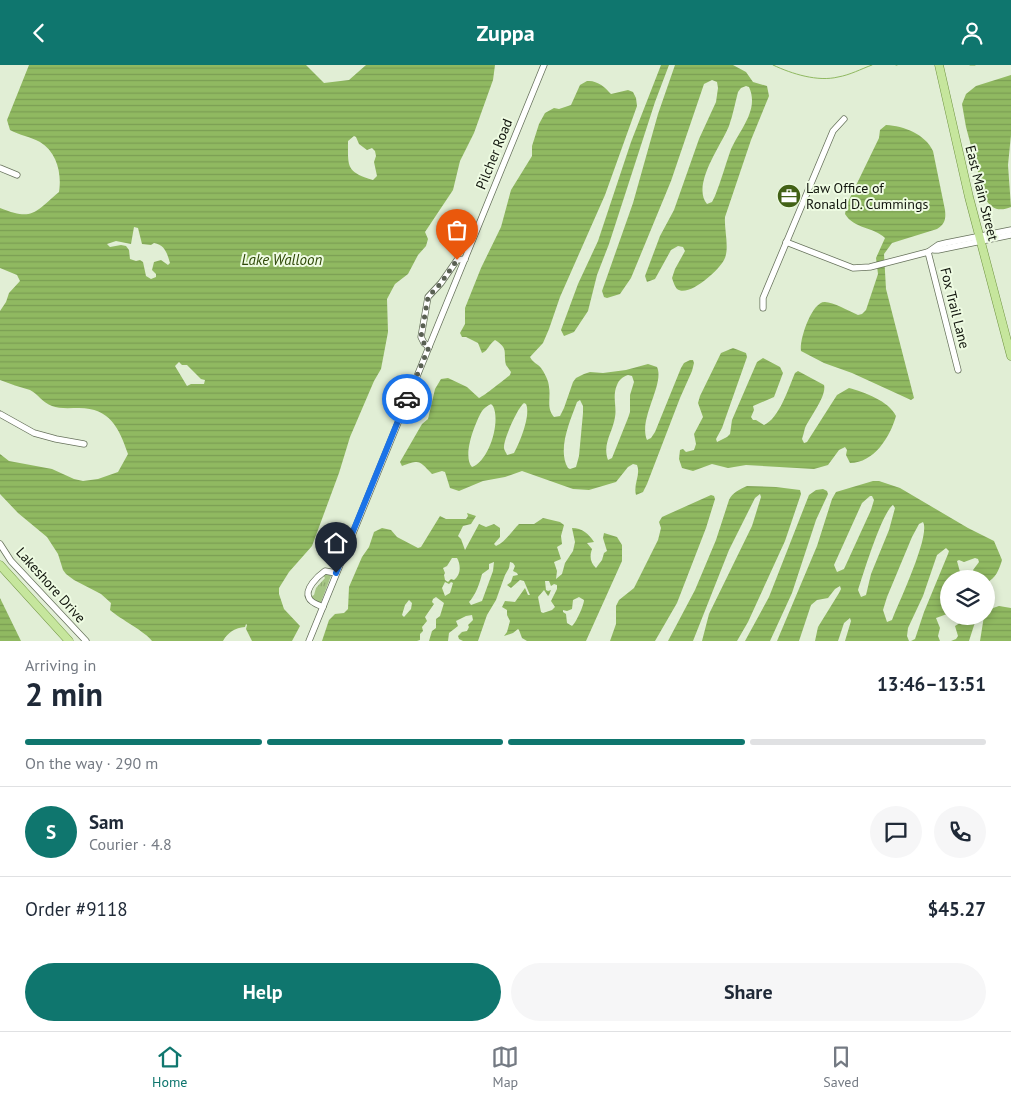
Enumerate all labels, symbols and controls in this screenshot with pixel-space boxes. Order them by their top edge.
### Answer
icon: back [25,19,53,47]
text: Zuppa [476,19,535,47]
icon: person [958,19,986,47]
street label: Pilcher Road [472,116,516,192]
street label: East Main Street [961,143,1003,243]
place label: Law Office of Ronald D. Cummings [806,179,928,213]
office icon: Law Office of Ronald D. Cummings [776,183,802,209]
pin [436,209,478,260]
icon: bag [443,216,471,244]
water label: Lake Walloon [242,250,323,269]
street label: Fox Trail Lane [936,266,974,350]
courier [382,374,432,424]
icon: car [393,385,421,413]
pin [315,522,357,573]
icon: home [322,529,350,557]
street label: Lakeshore Drive [12,543,90,627]
map controls [940,570,995,625]
button: layers [940,570,995,625]
text: Arriving in [25,655,96,675]
text: 13:46–13:51 [877,672,986,696]
text: 2 min [25,673,103,715]
text: On the way · 290 m [25,753,158,773]
button: chat [870,806,922,858]
button: phone [934,806,986,858]
text: Sam [89,810,124,834]
text: S [46,820,56,844]
text: Courier · 4.8 [89,834,172,854]
text: Order #9118 [25,897,128,921]
text: $45.27 [927,897,986,921]
button: Help [25,963,501,1021]
button: Share [511,963,986,1021]
tab: Home [152,1043,187,1091]
tab: Map [491,1043,519,1091]
tab: Saved [823,1043,859,1091]

